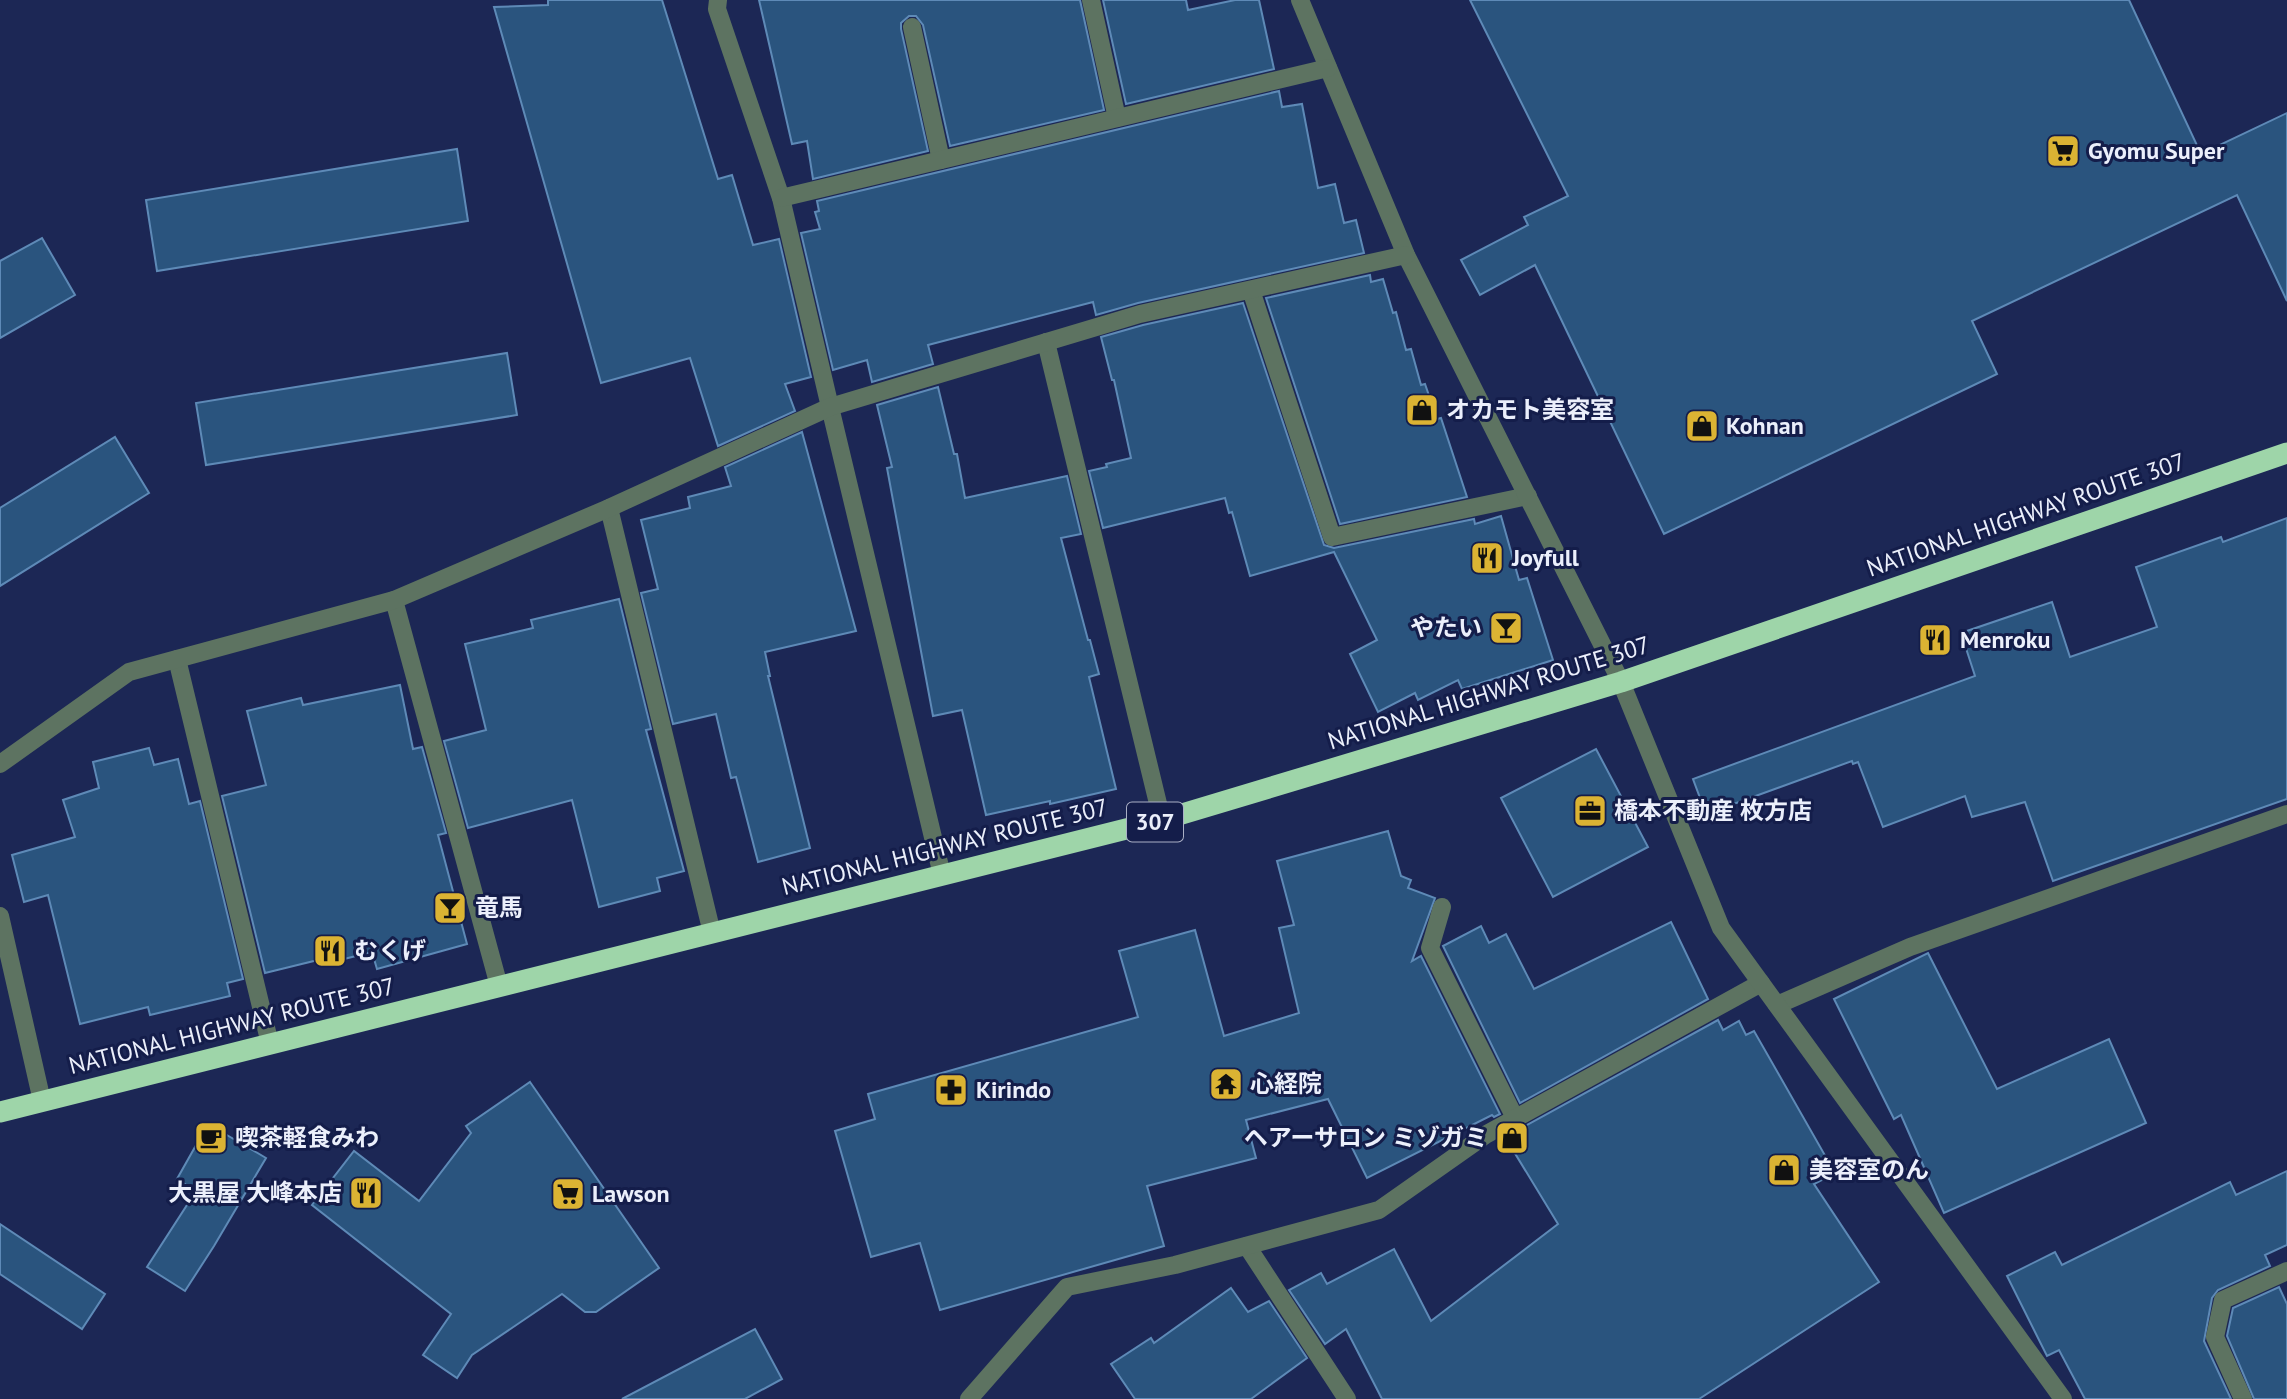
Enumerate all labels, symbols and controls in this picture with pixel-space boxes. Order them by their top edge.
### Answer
supermarket icon: Gyomu Super [2044,132,2082,170]
place label: Gyomu Super [2088,135,2225,166]
shop icon: オカモト美容室 [1403,391,1441,429]
place label: オカモト美容室 [1446,394,1614,425]
shop icon: Kohnan [1683,407,1721,445]
place label: Kohnan [1726,410,1804,441]
street label: NATIONAL HIGHWAY ROUTE 307 [1862,445,2189,584]
restaurant icon: Joyfull [1468,539,1506,577]
place label: Joyfull [1511,542,1580,573]
bar icon: やたい [1487,609,1525,647]
place label: やたい [1410,612,1482,643]
restaurant icon: Menroku [1916,621,1954,659]
place label: Menroku [1960,624,2050,655]
street label: NATIONAL HIGHWAY ROUTE 307 [1324,629,1654,756]
street label: NATIONAL HIGHWAY ROUTE 307 [779,791,1111,902]
office icon: 橋本不動産 枚方店 [1571,792,1609,830]
place label: 橋本不動産 枚方店 [1614,795,1812,826]
road number: 307 [1127,802,1183,842]
bar icon: 竜馬 [431,889,469,927]
place label: 竜馬 [475,892,523,923]
restaurant icon: むくげ [311,932,349,970]
place label: むくげ [354,935,426,966]
street label: NATIONAL HIGHWAY ROUTE 307 [66,970,398,1081]
temple icon: 心経院 [1207,1065,1245,1103]
place label: 心経院 [1250,1068,1322,1099]
pharmacy icon: Kirindo [932,1071,970,1109]
place label: Kirindo [976,1074,1051,1105]
cafe icon: 喫茶軽食みわ [192,1119,230,1157]
shop icon: ヘアーサロン ミゾガミ [1493,1119,1531,1157]
place label: 喫茶軽食みわ [235,1122,379,1153]
place label: ヘアーサロン ミゾガミ [1244,1122,1488,1153]
shop icon: 美容室のん [1765,1151,1803,1189]
place label: 美容室のん [1809,1154,1929,1185]
restaurant icon: 大黒屋 大峰本店 [347,1174,385,1212]
supermarket icon: Lawson [549,1175,587,1213]
place label: 大黒屋 大峰本店 [168,1177,342,1208]
place label: Lawson [592,1178,670,1209]

